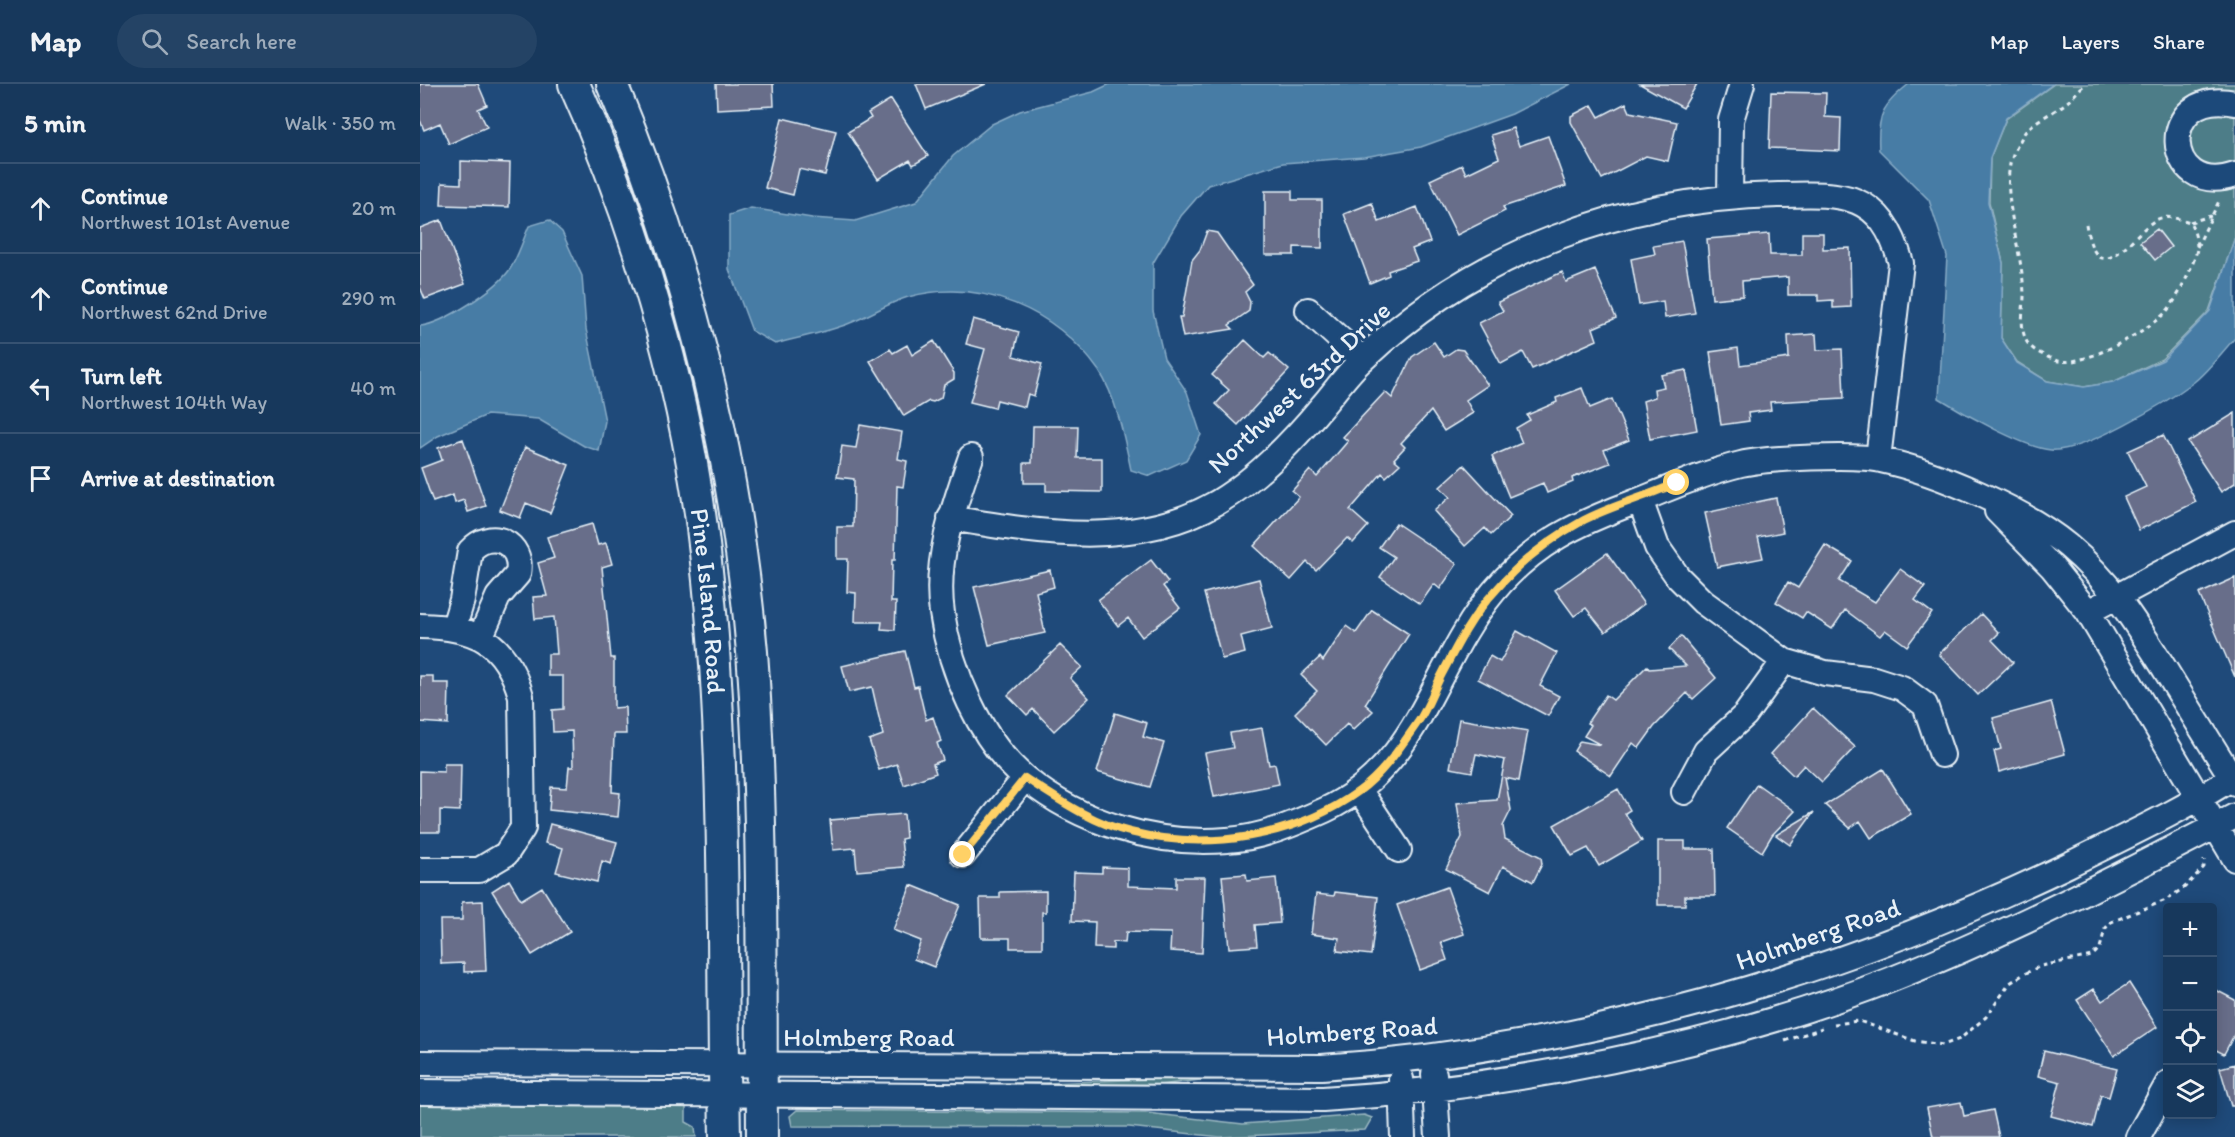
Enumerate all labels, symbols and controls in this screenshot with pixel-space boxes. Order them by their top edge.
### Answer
search box [117,14,537,68]
text: Map [30,24,81,58]
icon: search [138,25,171,58]
text: Search here [186,28,297,55]
text: Map [1990,29,2029,54]
text: Layers [2062,29,2120,54]
text: Share [2153,29,2205,54]
text: 5 min [24,107,86,139]
text: Walk · 350 m [285,111,396,135]
text: Continue [81,183,168,210]
icon: ahead [24,192,57,225]
text: 20 m [352,196,396,220]
text: Northwest 101st Avenue [81,210,290,234]
text: Continue [81,273,168,300]
icon: ahead [24,282,57,315]
text: 290 m [341,286,396,310]
street label: Northwest 63rd Drive [1201,294,1397,480]
text: Northwest 62nd Drive [81,300,268,324]
text: Turn left [81,363,162,390]
icon: left [24,372,57,405]
text: 40 m [350,376,396,400]
text: Northwest 104th Way [81,390,267,414]
icon: arrive [24,462,57,495]
text: Arrive at destination [81,465,275,492]
route start [1663,469,1689,495]
street label: Pine Island Road [683,506,733,695]
route end [949,841,975,867]
street label: Holmberg Road [1732,891,1904,977]
map controls [2163,903,2217,1119]
button: + [2163,903,2217,957]
button: − [2163,957,2217,1011]
street label: Holmberg Road [1265,1009,1439,1053]
button: locate [2163,1011,2217,1065]
street label: Holmberg Road [783,1021,955,1053]
button: layers [2163,1065,2217,1119]

